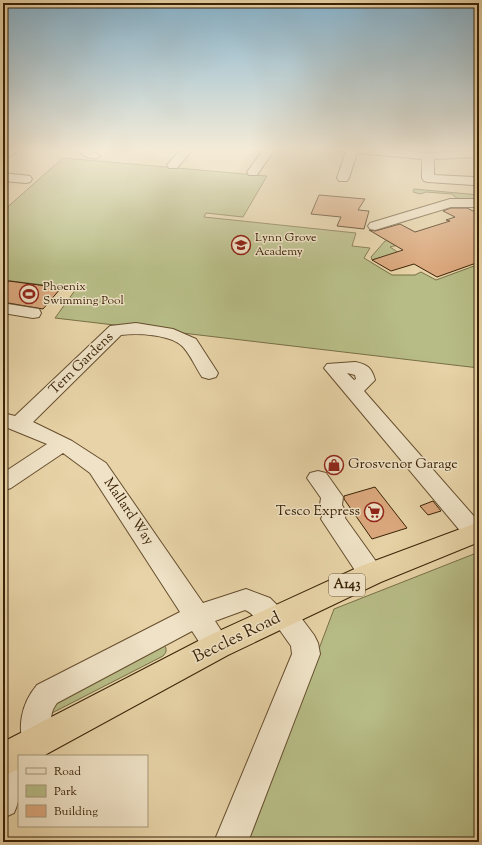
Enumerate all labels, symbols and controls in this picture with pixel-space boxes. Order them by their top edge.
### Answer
place label: Lynn Grove Academy [255,229,317,261]
school or university icon: Lynn Grove Academy [230,234,252,256]
place label: Phoenix Swimming Pool [43,278,124,310]
sports icon: Phoenix Swimming Pool [18,283,40,305]
street label: Tern Gardens [45,328,119,400]
shop icon: Grosvenor Garage [323,454,345,476]
place label: Grosvenor Garage [348,455,458,475]
street label: Mallard Way [98,474,158,550]
supermarket icon: Tesco Express [363,501,385,523]
place label: Tesco Express [276,502,360,522]
road number: A143 [329,574,365,596]
street label: Beccles Road [189,606,285,670]
legend [18,755,148,827]
text: Road [54,763,81,781]
text: Park [54,783,77,801]
text: Building [54,803,98,821]

